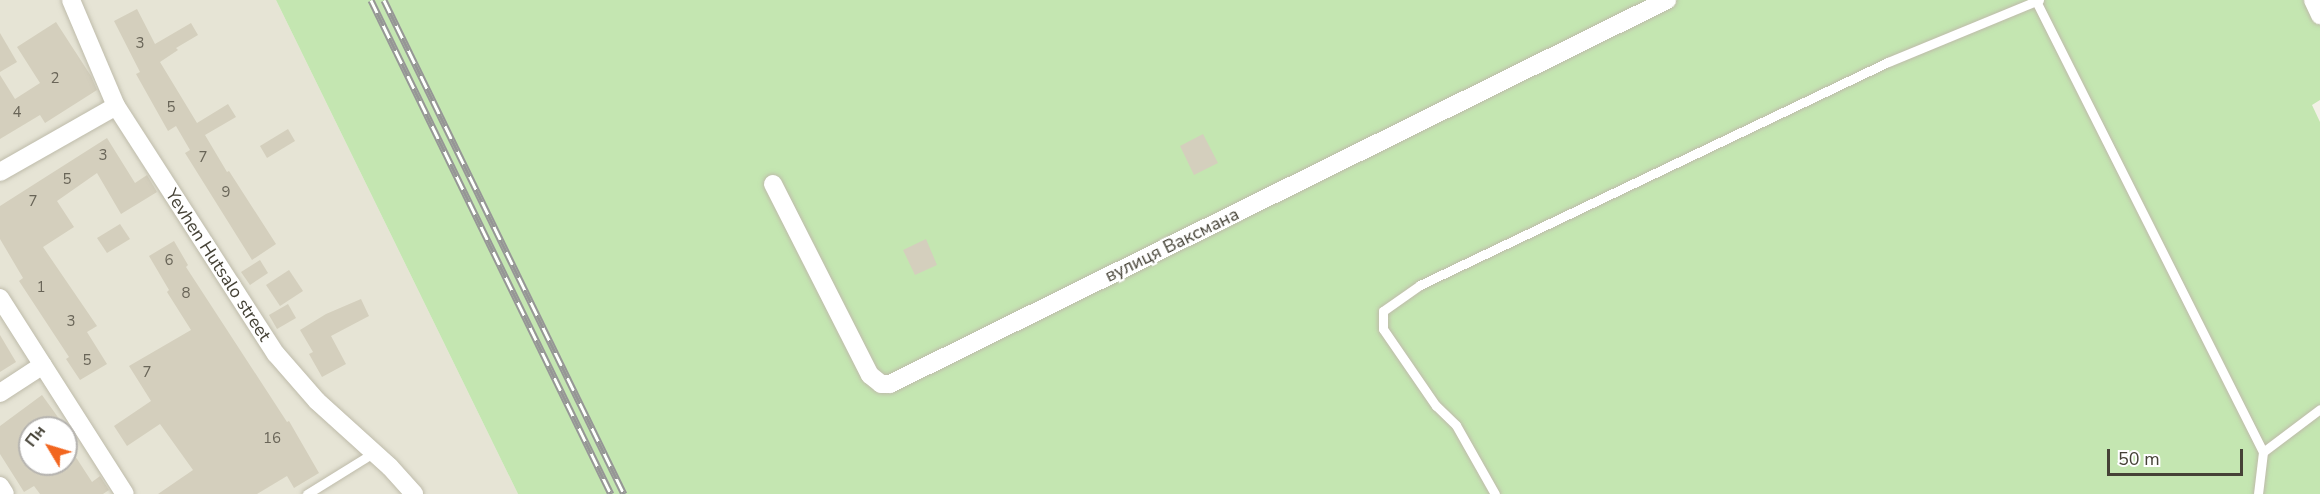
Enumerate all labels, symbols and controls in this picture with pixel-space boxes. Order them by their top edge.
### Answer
house number: 3 [136,35,144,53]
house number: 2 [51,70,59,88]
house number: 5 [167,99,175,117]
house number: 4 [13,104,21,122]
house number: 3 [99,147,107,165]
house number: 7 [199,149,207,167]
house number: 5 [63,171,71,189]
house number: 9 [222,184,230,202]
street label: Yevhen Hutsalo street [161,185,275,345]
house number: 7 [29,193,37,211]
street label: вулиця Ваксмана [1101,203,1243,287]
house number: 6 [165,252,173,270]
house number: 1 [37,279,45,297]
house number: 8 [182,285,190,303]
house number: 3 [67,313,75,331]
house number: 5 [83,352,91,370]
house number: 7 [143,364,151,382]
north arrow [18,416,78,476]
text: Пн [20,421,51,452]
house number: 16 [263,430,281,448]
scale bar [2110,437,2246,475]
text: 50 m [2118,447,2160,471]

